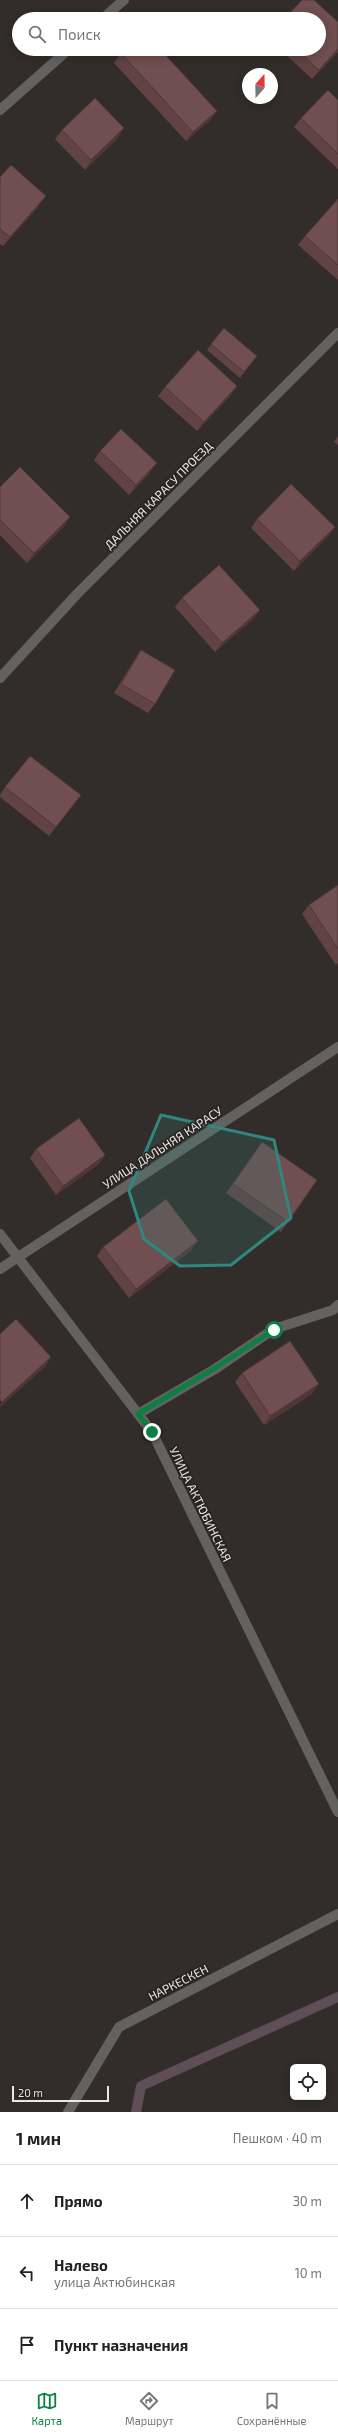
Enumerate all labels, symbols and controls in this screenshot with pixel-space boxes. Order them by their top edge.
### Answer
search box [12,12,326,56]
icon: search [26,23,48,45]
text: Поиск [58,25,101,43]
north arrow [242,68,278,104]
street label: ДАЛЬНЯЯ КАРАСУ ПРОЕЗД [101,438,215,552]
street label: УЛИЦА ДАЛЬНЯЯ КАРАСУ [100,1103,225,1191]
route start [265,1321,283,1339]
route end [143,1423,161,1441]
street label: УЛИЦА АКТЮБИНСКАЯ [167,1444,235,1564]
street label: НАРКЕСКЕН [146,1961,210,2003]
map controls [290,2064,326,2100]
button: locate [290,2064,326,2100]
scale bar [12,2084,109,2103]
text: 20 m [18,2086,43,2099]
text: 1 мин [16,2128,61,2148]
text: Пешком · 40 m [233,2130,322,2146]
icon: ahead [16,2190,38,2212]
text: Прямо [54,2192,103,2210]
text: 30 m [293,2193,322,2209]
text: Налево [54,2256,108,2274]
icon: left [16,2262,38,2284]
text: 10 m [295,2265,322,2281]
text: улица Актюбинская [54,2274,175,2290]
icon: arrive [16,2334,38,2356]
text: Пункт назначения [54,2336,188,2354]
tab: Карта [32,2390,62,2427]
tab: Маршрут [125,2390,174,2427]
tab: Сохранённые [237,2390,306,2427]

